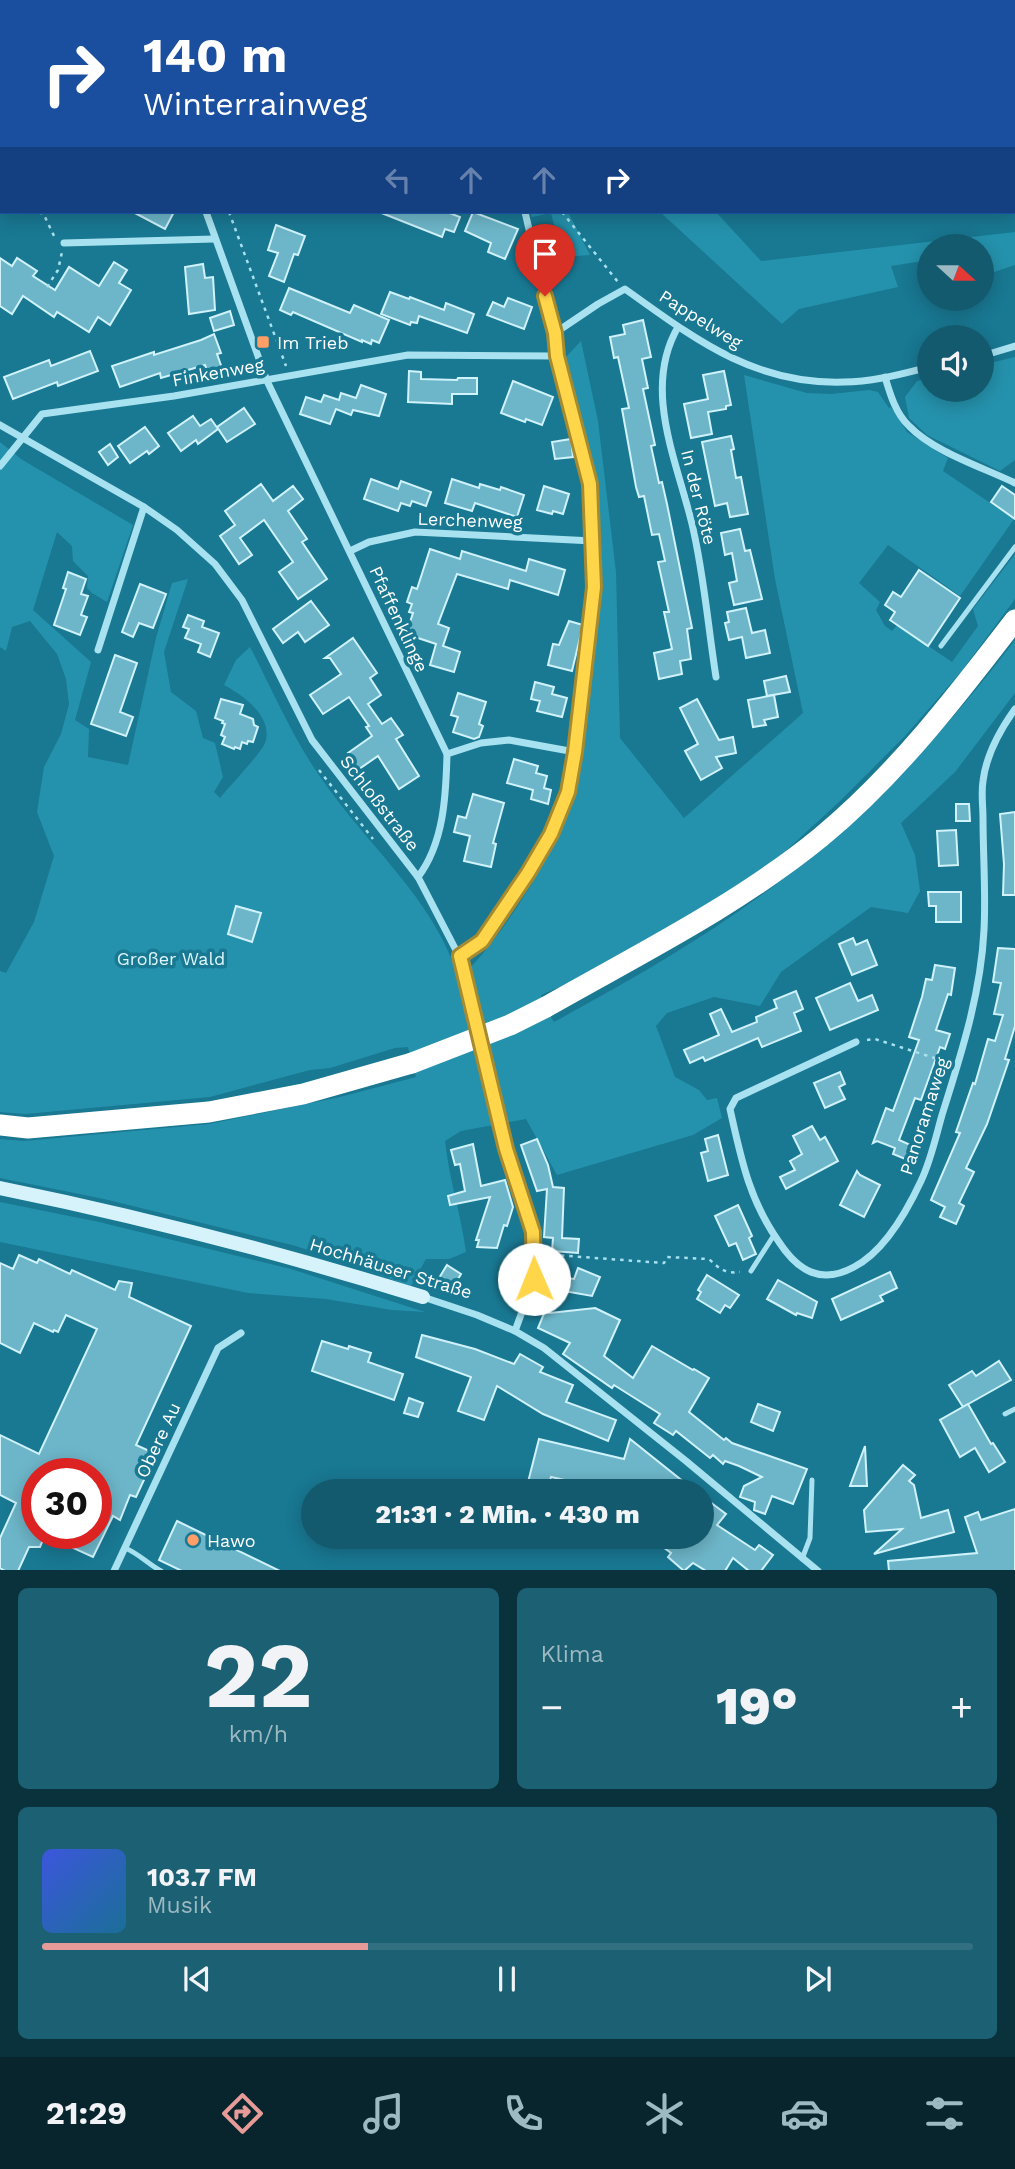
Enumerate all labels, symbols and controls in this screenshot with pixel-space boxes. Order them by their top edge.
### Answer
text: 140 m [143,26,287,84]
icon: right [28,28,119,119]
text: Winterrainweg [143,85,367,123]
icon: left [379,161,417,199]
icon: ahead [452,161,490,199]
icon: ahead [525,161,563,199]
icon: right [598,161,636,199]
pin [515,224,575,296]
north arrow [917,234,994,312]
map controls [917,234,994,402]
icon: arrive [526,235,564,273]
street label: Pappelweg [656,285,747,353]
button: sound [917,325,994,402]
place label: Im Trieb [277,332,348,353]
marker: Im Trieb [255,334,271,350]
street label: Finkenweg [170,354,266,390]
street label: In der Röte [677,447,721,547]
street label: Lerchenweg [417,508,523,532]
street label: Pfaffenklinge [365,563,433,675]
street label: Schloßstraße [336,751,424,855]
park label: Großer Wald [117,948,225,969]
street label: Panoramaweg [895,1054,953,1177]
street label: Hochhäuser Straße [307,1233,475,1303]
position arrow [497,1242,571,1316]
street label: Obere Au [131,1399,185,1481]
speed limit sign: 30 [21,1458,112,1549]
text: 21:31 · 2 Min. · 430 m [375,1499,640,1529]
place label: Hawo [207,1530,256,1551]
marker: Hawo [185,1532,201,1548]
text: 22 [204,1622,312,1729]
text: Klima [541,1641,604,1668]
text: 19° [716,1676,798,1737]
text: − [541,1685,563,1729]
text: + [950,1685,973,1729]
text: km/h [229,1721,288,1748]
text: 103.7 FM [147,1862,257,1892]
text: Musik [147,1892,212,1919]
icon: previous [178,1960,216,1998]
icon: pause [488,1960,526,1998]
icon: next [799,1960,837,1998]
icon: directions [218,2089,267,2138]
icon: music [359,2089,408,2138]
icon: phone [499,2089,548,2138]
icon: climate [640,2089,689,2138]
icon: car [780,2089,829,2138]
icon: filters [920,2089,969,2138]
text: 21:29 [46,2094,127,2132]

